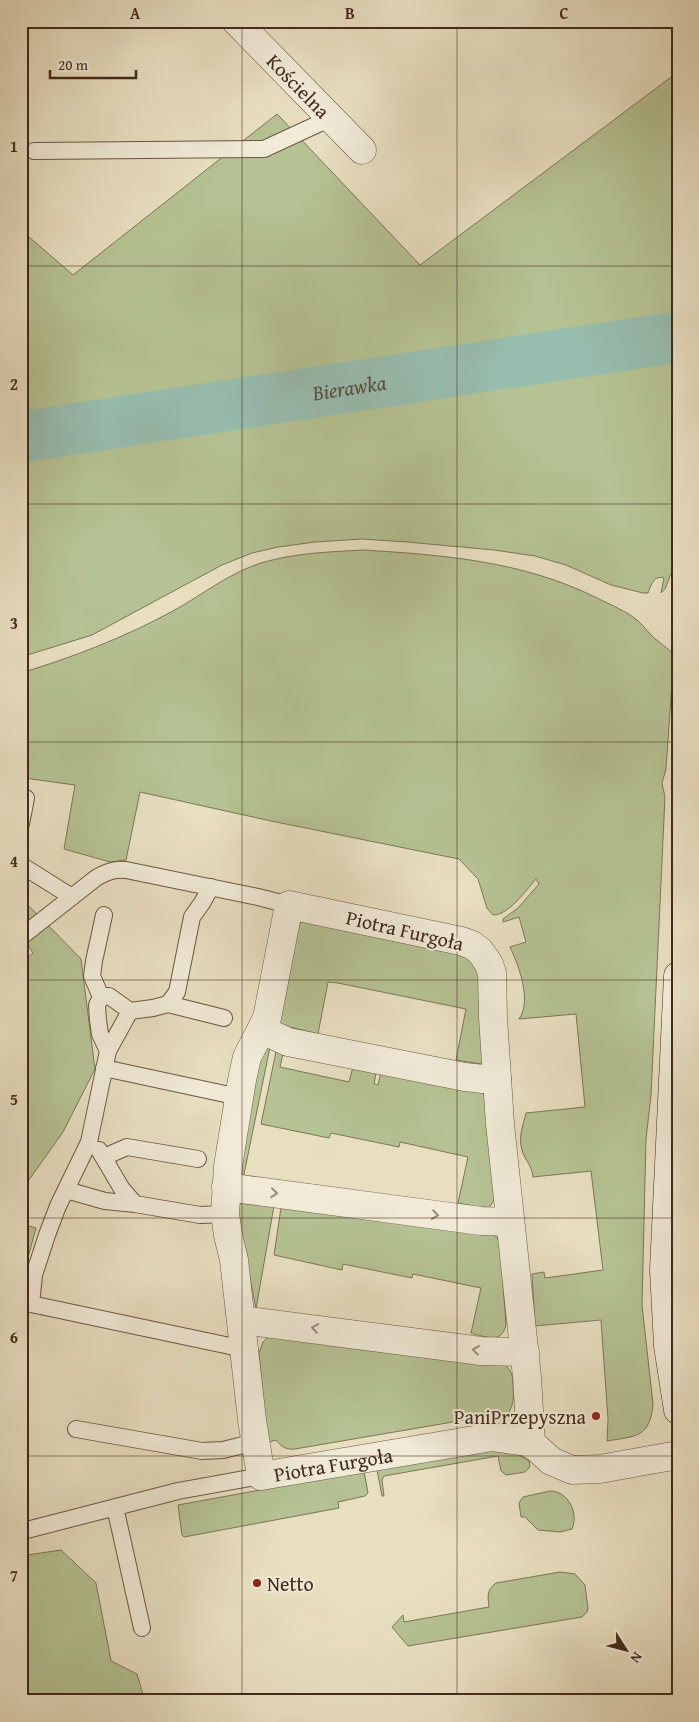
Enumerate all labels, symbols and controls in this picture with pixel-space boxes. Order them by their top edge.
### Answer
text: A [130,1,141,25]
text: B [345,1,355,25]
text: C [559,1,569,25]
street label: Kościelna [260,47,338,125]
scale bar [50,48,136,80]
text: 20 m [58,54,89,75]
text: 1 [10,134,18,158]
water label: Bierawka [309,366,388,408]
text: 2 [10,372,18,396]
text: 3 [10,611,18,635]
text: 4 [10,849,18,873]
street label: Piotra Furgoła [343,902,467,958]
text: 5 [10,1087,18,1111]
one-way arrow [271,1187,279,1198]
one-way arrow [431,1209,440,1219]
one-way arrow [311,1324,319,1334]
text: 6 [10,1325,18,1349]
one-way arrow [472,1345,480,1356]
place label: PaniPrzepyszna [454,1402,587,1431]
marker: PaniPrzepyszna [590,1410,602,1422]
street label: Piotra Furgoła [272,1439,395,1488]
text: 7 [10,1563,18,1587]
place label: Netto [267,1569,314,1598]
marker: Netto [251,1577,263,1589]
north arrow [602,1624,652,1674]
text: N [625,1648,647,1668]

